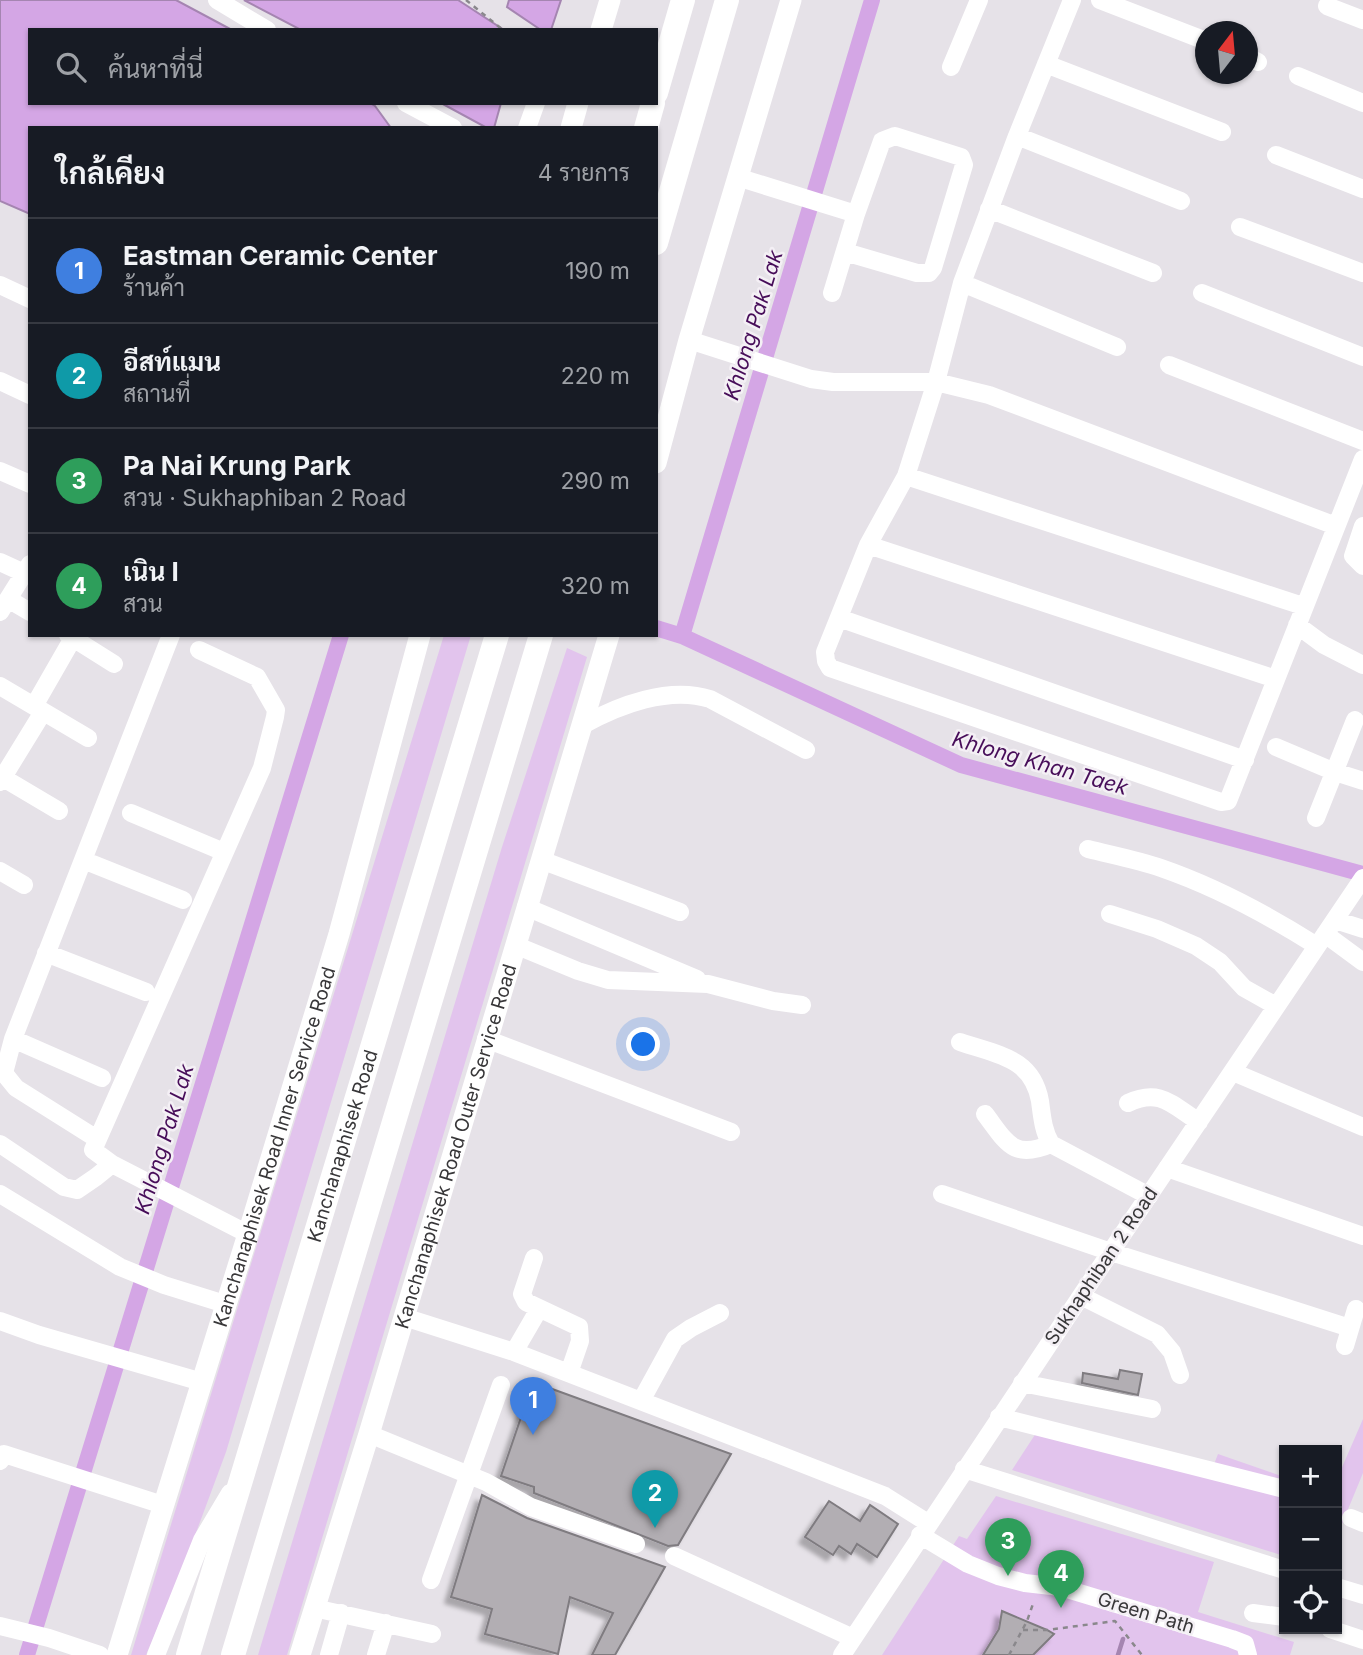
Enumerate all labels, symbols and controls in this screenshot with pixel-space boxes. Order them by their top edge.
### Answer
north arrow [1195,21,1258,84]
search box [28,28,658,105]
icon: search [52,48,90,86]
text: ค้นหาที่นี่ [108,53,203,84]
text: ใกล้เคียง [56,155,165,191]
text: 4 รายการ [538,159,630,187]
text: Eastman Ceramic Center [123,240,438,271]
water label: Khlong Pak Lak [718,247,788,403]
text: 1 [74,257,84,285]
text: 190 m [565,257,630,285]
text: ร้านค้า [123,274,185,302]
text: อีสท์แมน [123,346,221,377]
text: 2 [72,362,86,390]
text: 220 m [561,362,630,390]
text: สถานที่ [123,380,191,408]
text: Pa Nai Krung Park [123,450,351,481]
text: 3 [72,467,86,495]
text: 290 m [561,467,630,495]
text: สวน · Sukhaphiban 2 Road [123,484,406,512]
text: เนิน I [123,556,179,587]
text: 4 [71,572,87,600]
text: 320 m [561,572,630,600]
text: สวน [123,590,163,618]
water label: Khlong Khan Taek [949,726,1131,800]
street label: Kanchanaphisek Road Outer Service Road [390,961,521,1331]
street label: Kanchanaphisek Road Inner Service Road [208,964,340,1330]
your location [626,1027,660,1061]
street label: Kanchanaphisek Road [302,1047,382,1245]
water label: Khlong Pak Lak [129,1061,199,1217]
street label: Sukhaphiban 2 Road [1040,1183,1162,1349]
pin: 1 [510,1377,556,1435]
map controls [1279,1445,1342,1634]
button: + [1279,1445,1342,1508]
pin: 2 [632,1470,678,1528]
button: − [1279,1508,1342,1571]
pin: 3 [985,1518,1031,1576]
pin: 4 [1038,1550,1084,1608]
button: locate [1279,1571,1342,1634]
street label: Green Path [1095,1587,1197,1639]

